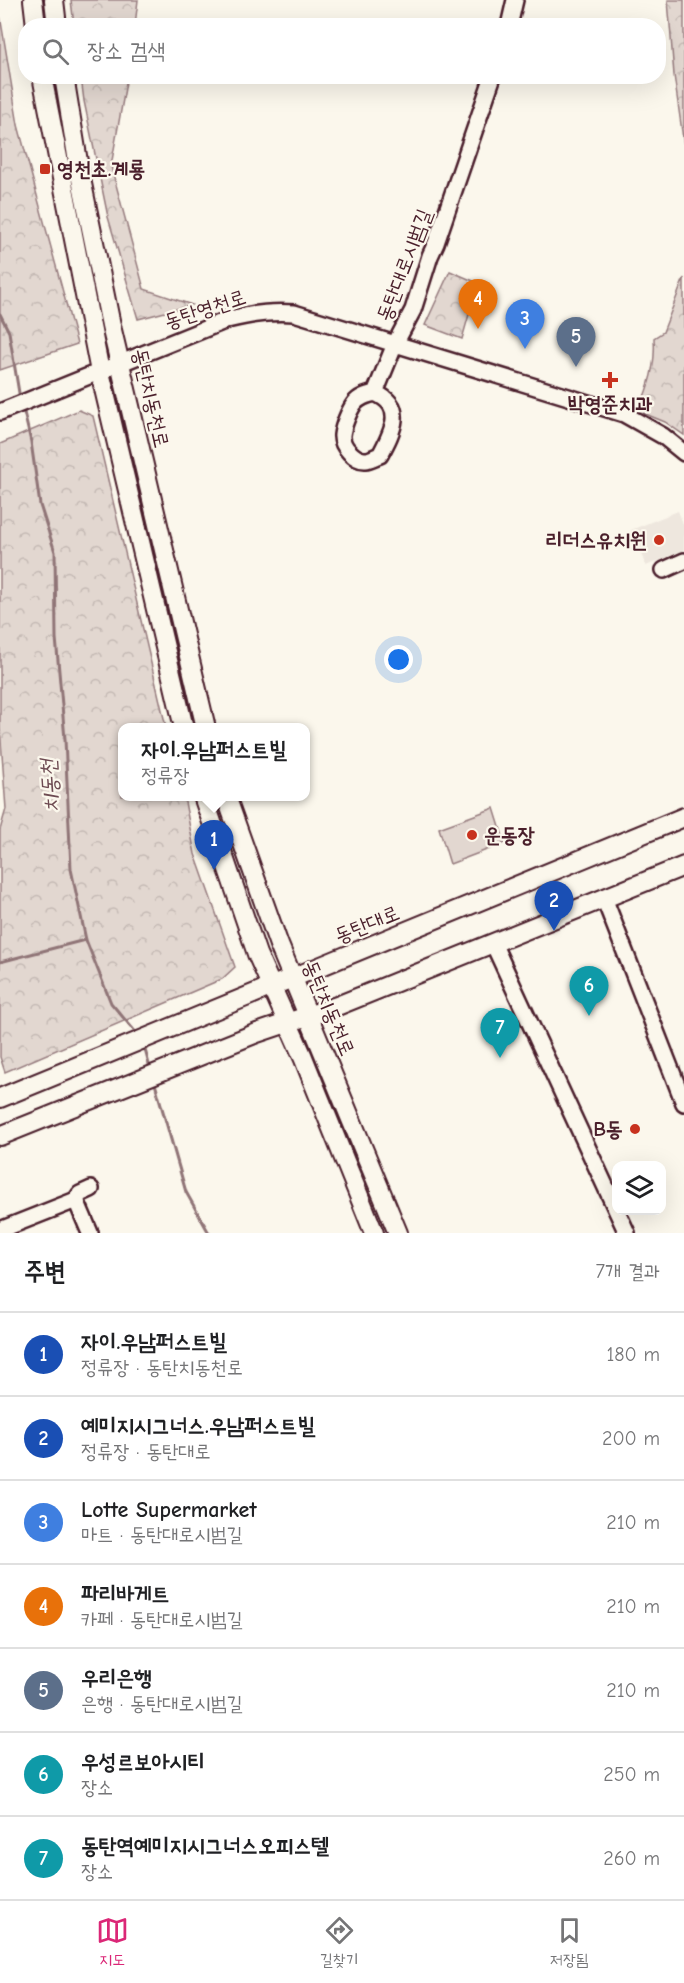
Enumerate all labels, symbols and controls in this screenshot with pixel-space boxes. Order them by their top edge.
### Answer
search box [18,18,666,84]
icon: search [39,35,72,68]
text: 장소 검색 [87,38,165,64]
place label: 영천초.계룡 [57,157,145,181]
marker: 영천초.계룡 [38,162,52,176]
street label: 동탄대로시범길 [372,205,436,325]
pin: 4 [458,280,498,329]
street label: 동탄영천로 [161,285,249,333]
pin: 3 [506,300,544,349]
pin: 5 [556,318,596,367]
street label: 동탄치동천로 [128,346,174,450]
marker: 박영준치과 [601,371,619,389]
place label: 박영준치과 [568,392,652,416]
place label: 리더스유치원 [546,528,647,552]
marker: 리더스유치원 [652,533,666,547]
your location [384,645,413,674]
popup [118,723,310,801]
text: 자이.우남퍼스트빌 [141,737,287,763]
water label: 치동천 [35,756,65,813]
text: 정류장 [141,764,189,787]
pin: 1 [194,820,234,870]
place label: 운동장 [484,823,535,847]
marker: 운동장 [465,828,479,842]
pin: 2 [534,882,574,931]
street label: 동탄대로 [331,900,403,948]
street label: 동탄치동천로 [298,957,360,1059]
pin: 6 [570,966,608,1016]
pin: 7 [480,1008,520,1058]
place label: B동 [593,1117,623,1141]
marker: B동 [628,1122,642,1136]
map controls [612,1161,666,1215]
button: layers [612,1161,666,1215]
text: 주변 [24,1257,66,1287]
text: 7개 결과 [596,1260,660,1283]
text: 자이.우남퍼스트빌 [81,1329,227,1355]
text: 1 [40,1343,47,1366]
text: 180 m [606,1343,660,1366]
text: 정류장 · 동탄치동천로 [81,1356,243,1379]
text: 예미지시그너스.우남퍼스트빌 [81,1413,315,1439]
text: 2 [39,1427,48,1450]
text: 200 m [602,1427,660,1450]
text: 정류장 · 동탄대로 [81,1440,211,1463]
text: Lotte Supermarket [81,1497,257,1523]
text: 3 [39,1511,48,1534]
text: 210 m [606,1511,660,1534]
text: 마트 · 동탄대로시범길 [81,1523,243,1546]
text: 파리바게트 [81,1581,170,1607]
text: 4 [39,1595,48,1618]
text: 210 m [606,1595,660,1618]
text: 카페 · 동탄대로시범길 [81,1608,243,1631]
text: 우리은행 [81,1665,152,1691]
text: 5 [38,1679,49,1702]
text: 210 m [606,1679,660,1702]
text: 은행 · 동탄대로시범길 [81,1692,243,1715]
text: 우성르보아시티 [81,1749,205,1775]
text: 6 [38,1763,49,1786]
text: 250 m [603,1763,660,1786]
text: 장소 [81,1776,113,1799]
text: 동탄역예미지시그너스오피스텔 [81,1833,329,1859]
text: 7 [39,1847,48,1870]
text: 260 m [603,1847,660,1870]
text: 장소 [81,1860,113,1883]
tab: 지도 [96,1914,129,1970]
tab: 길찾기 [320,1914,359,1970]
tab: 저장됨 [550,1914,588,1970]

